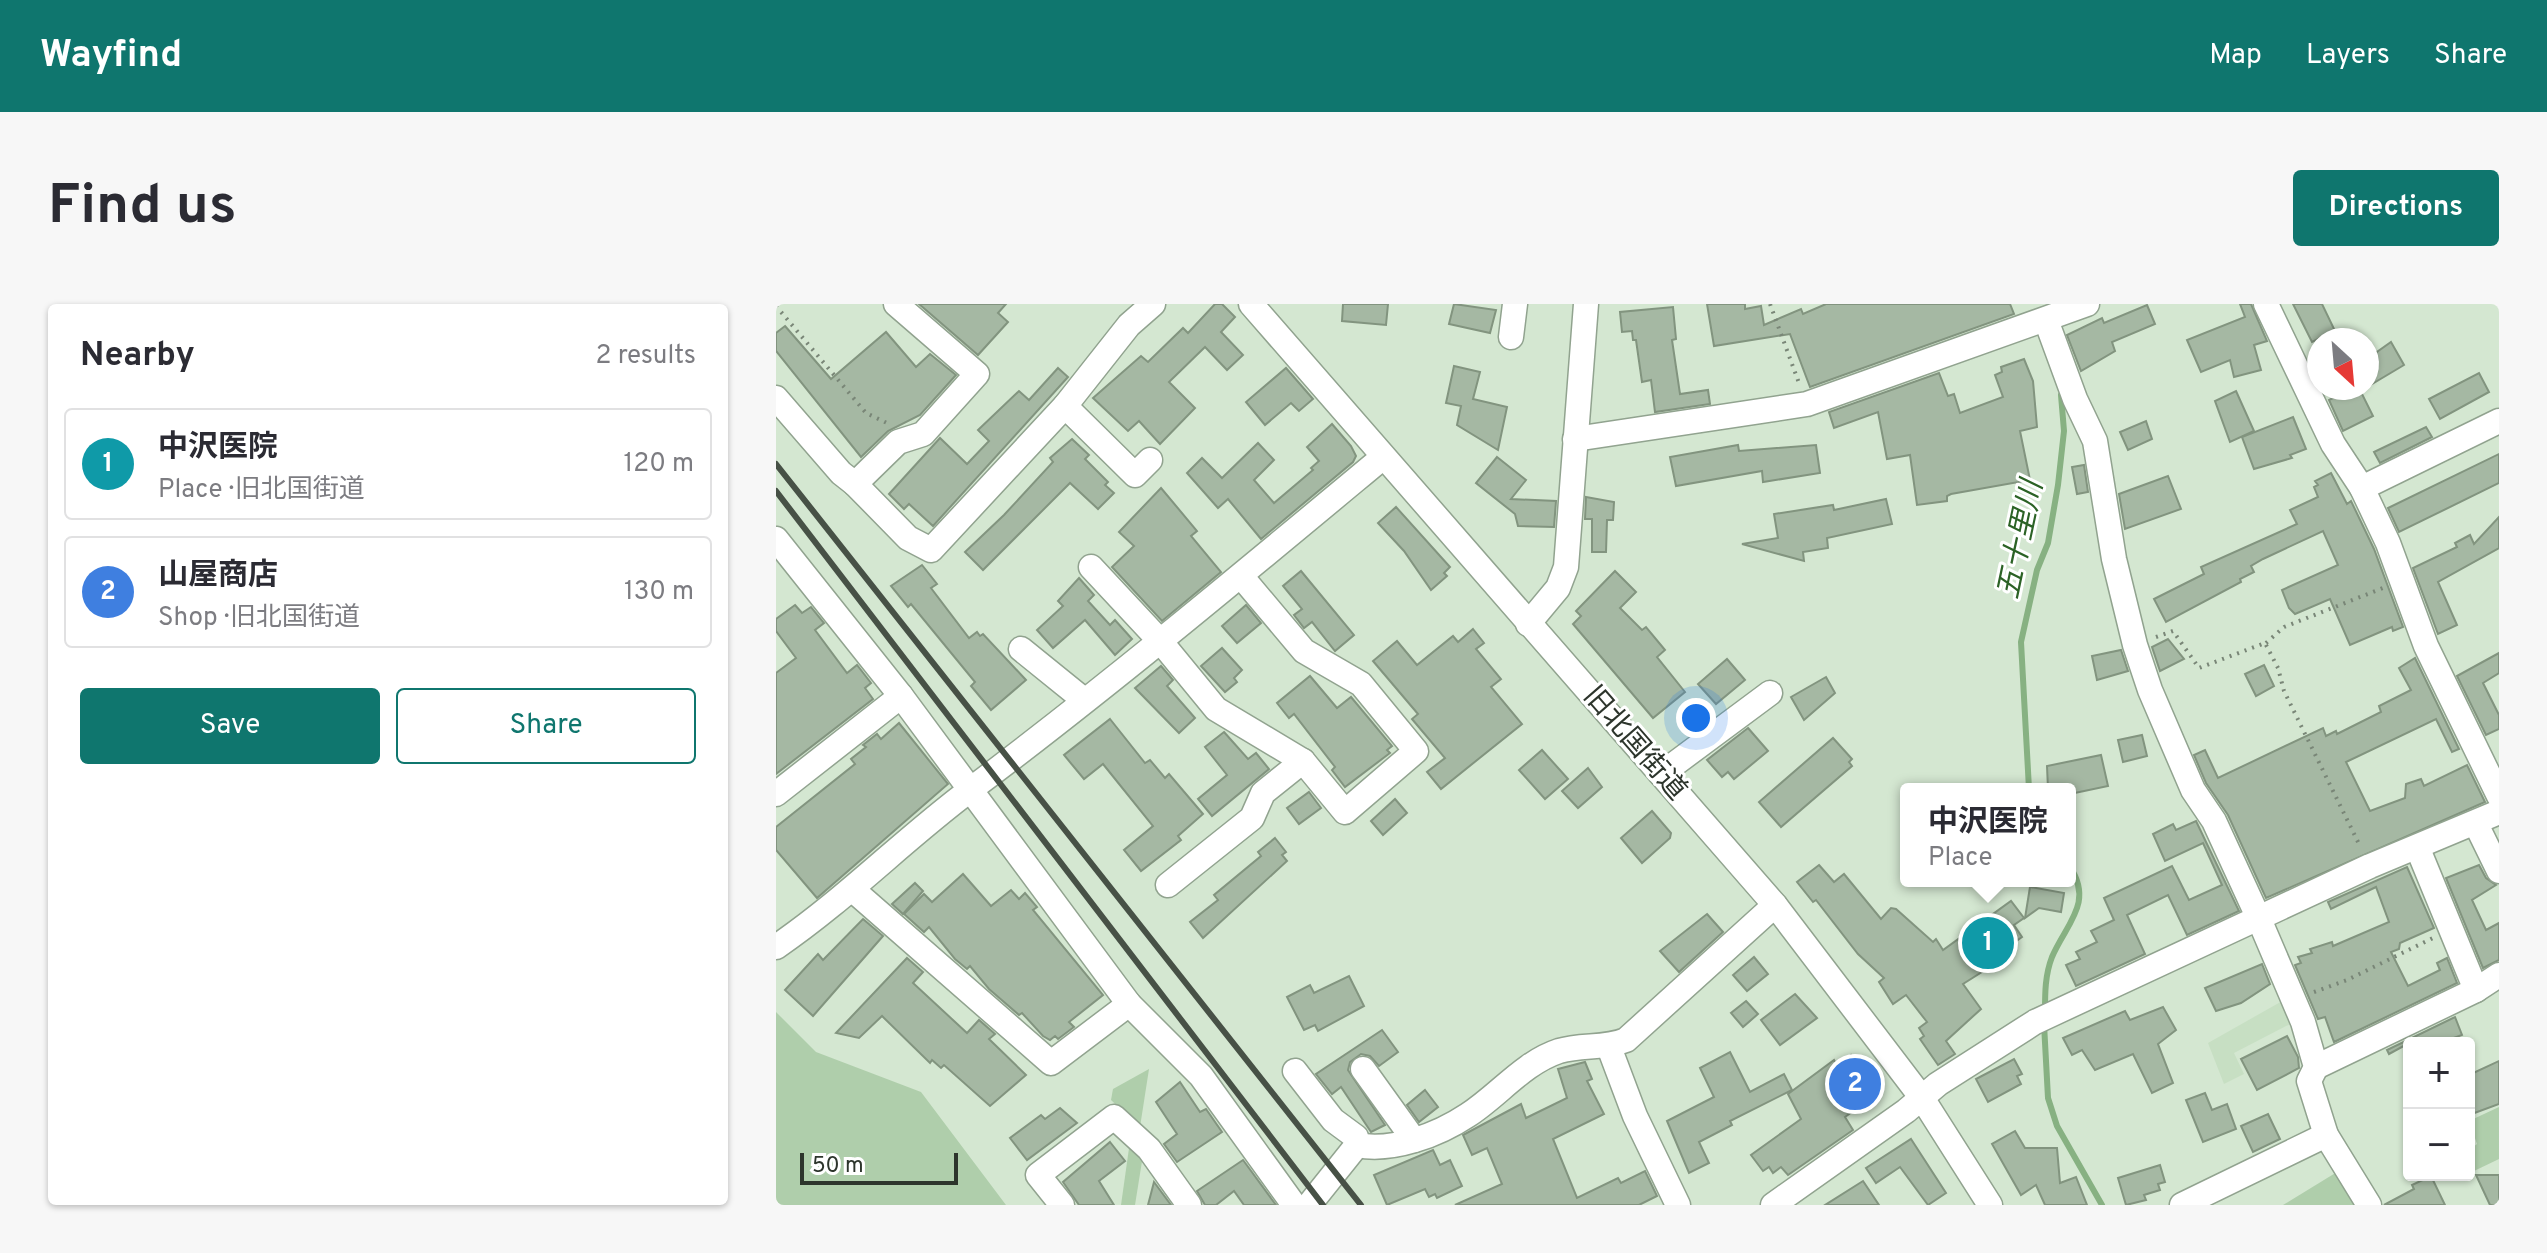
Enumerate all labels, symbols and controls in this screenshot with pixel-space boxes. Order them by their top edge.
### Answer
text: Wayfind [40,32,182,81]
text: Map [2209,38,2262,74]
text: Layers [2306,38,2390,74]
text: Share [2434,38,2507,74]
button: Directions [2293,170,2499,246]
text: Find us [48,173,237,243]
north arrow [2307,328,2379,400]
text: Nearby [80,335,195,378]
text: 2 results [596,340,696,373]
text: 中沢医院 [158,430,278,467]
text: 1 [103,448,113,481]
text: 120 m [624,448,694,481]
text: Place · 旧北国街道 [158,474,365,507]
water label: 五十里川 [1991,475,2053,603]
text: 山屋商店 [158,558,278,595]
text: 2 [100,576,116,609]
text: 130 m [624,576,694,609]
text: Shop · 旧北国街道 [158,602,360,635]
street label: 旧北国街道 [1574,679,1694,809]
button: Save [80,688,380,764]
button: Share [396,688,696,764]
your location [1676,698,1716,738]
popup [1900,783,2076,887]
text: 中沢医院 [1928,805,2048,842]
text: Place [1928,842,1992,875]
pin: 1 [1962,913,2014,973]
map controls [2403,1037,2475,1181]
button: + [2403,1037,2475,1109]
pin: 2 [1829,1054,1881,1114]
button: − [2403,1109,2475,1181]
scale bar [800,1149,958,1185]
text: 50 m [812,1153,864,1180]

